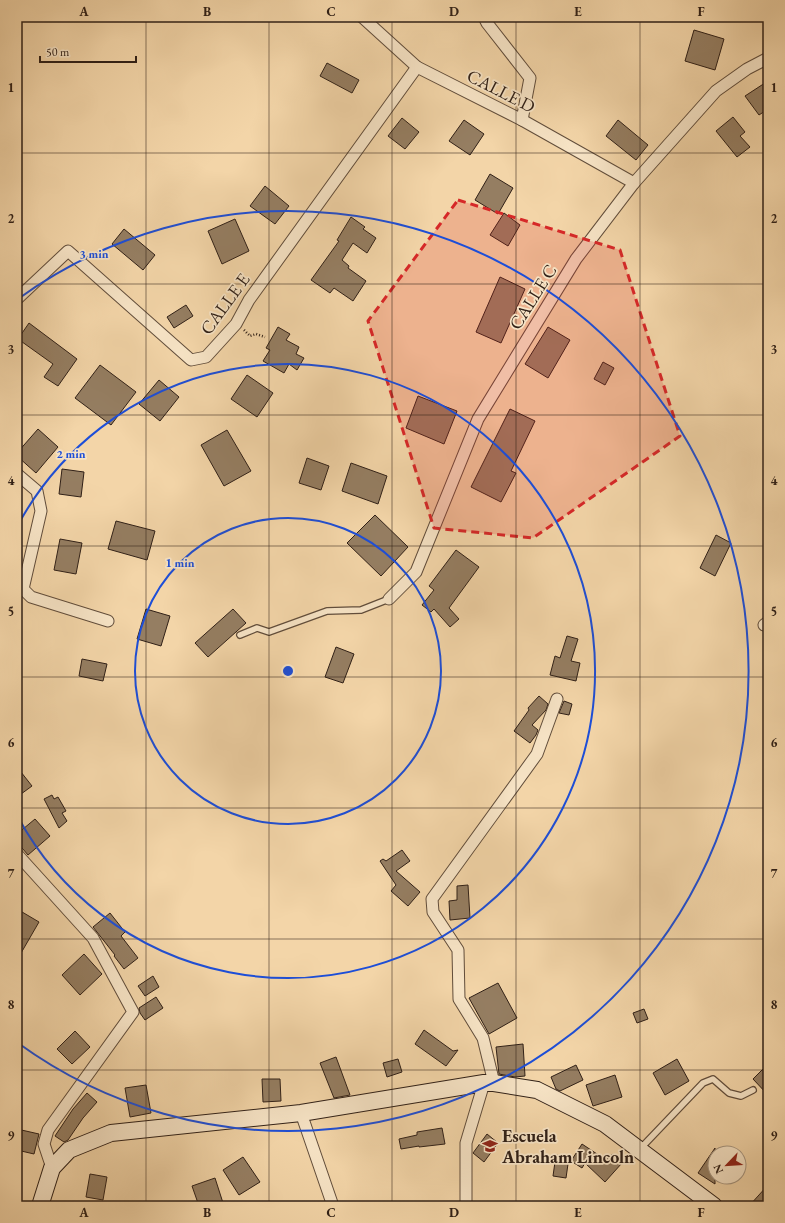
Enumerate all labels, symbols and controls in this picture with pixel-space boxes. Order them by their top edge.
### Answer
text: A [78,3,89,20]
text: B [203,3,211,20]
text: C [326,3,336,20]
text: D [449,3,459,20]
text: E [574,3,582,20]
text: F [697,3,705,20]
scale bar [40,38,136,64]
text: 50 m [46,44,70,60]
street label: CALLE D [463,64,539,118]
text: 1 [8,79,15,96]
text: 1 [771,79,778,96]
text: 2 [8,210,15,227]
text: 2 [771,210,778,227]
text: 3 min [79,246,109,262]
street label: CALLE C [504,260,562,334]
street label: CALLE E [195,269,255,339]
text: 3 [8,341,15,358]
text: 3 [771,341,778,358]
text: 2 min [56,446,86,462]
text: 4 [8,472,15,489]
text: 4 [771,472,778,489]
text: 1 min [165,555,195,571]
text: 5 [8,603,14,620]
text: 5 [771,603,777,620]
centre of rings [281,664,295,678]
text: 6 [8,734,15,751]
text: 6 [771,734,778,751]
text: 7 [8,865,15,882]
text: 7 [771,865,778,882]
text: 8 [8,996,15,1013]
text: 8 [771,996,778,1013]
place label: Escuela Abraham Lincoln [501,1124,634,1168]
text: 9 [8,1127,15,1144]
text: 9 [771,1127,778,1144]
school or university icon: Escuela Abraham Lincoln [481,1137,499,1155]
north arrow [707,1145,747,1185]
text: N [710,1162,726,1176]
text: A [78,1204,89,1221]
text: B [203,1204,211,1221]
text: C [326,1204,336,1221]
text: D [449,1204,459,1221]
text: E [574,1204,582,1221]
text: F [697,1204,705,1221]

